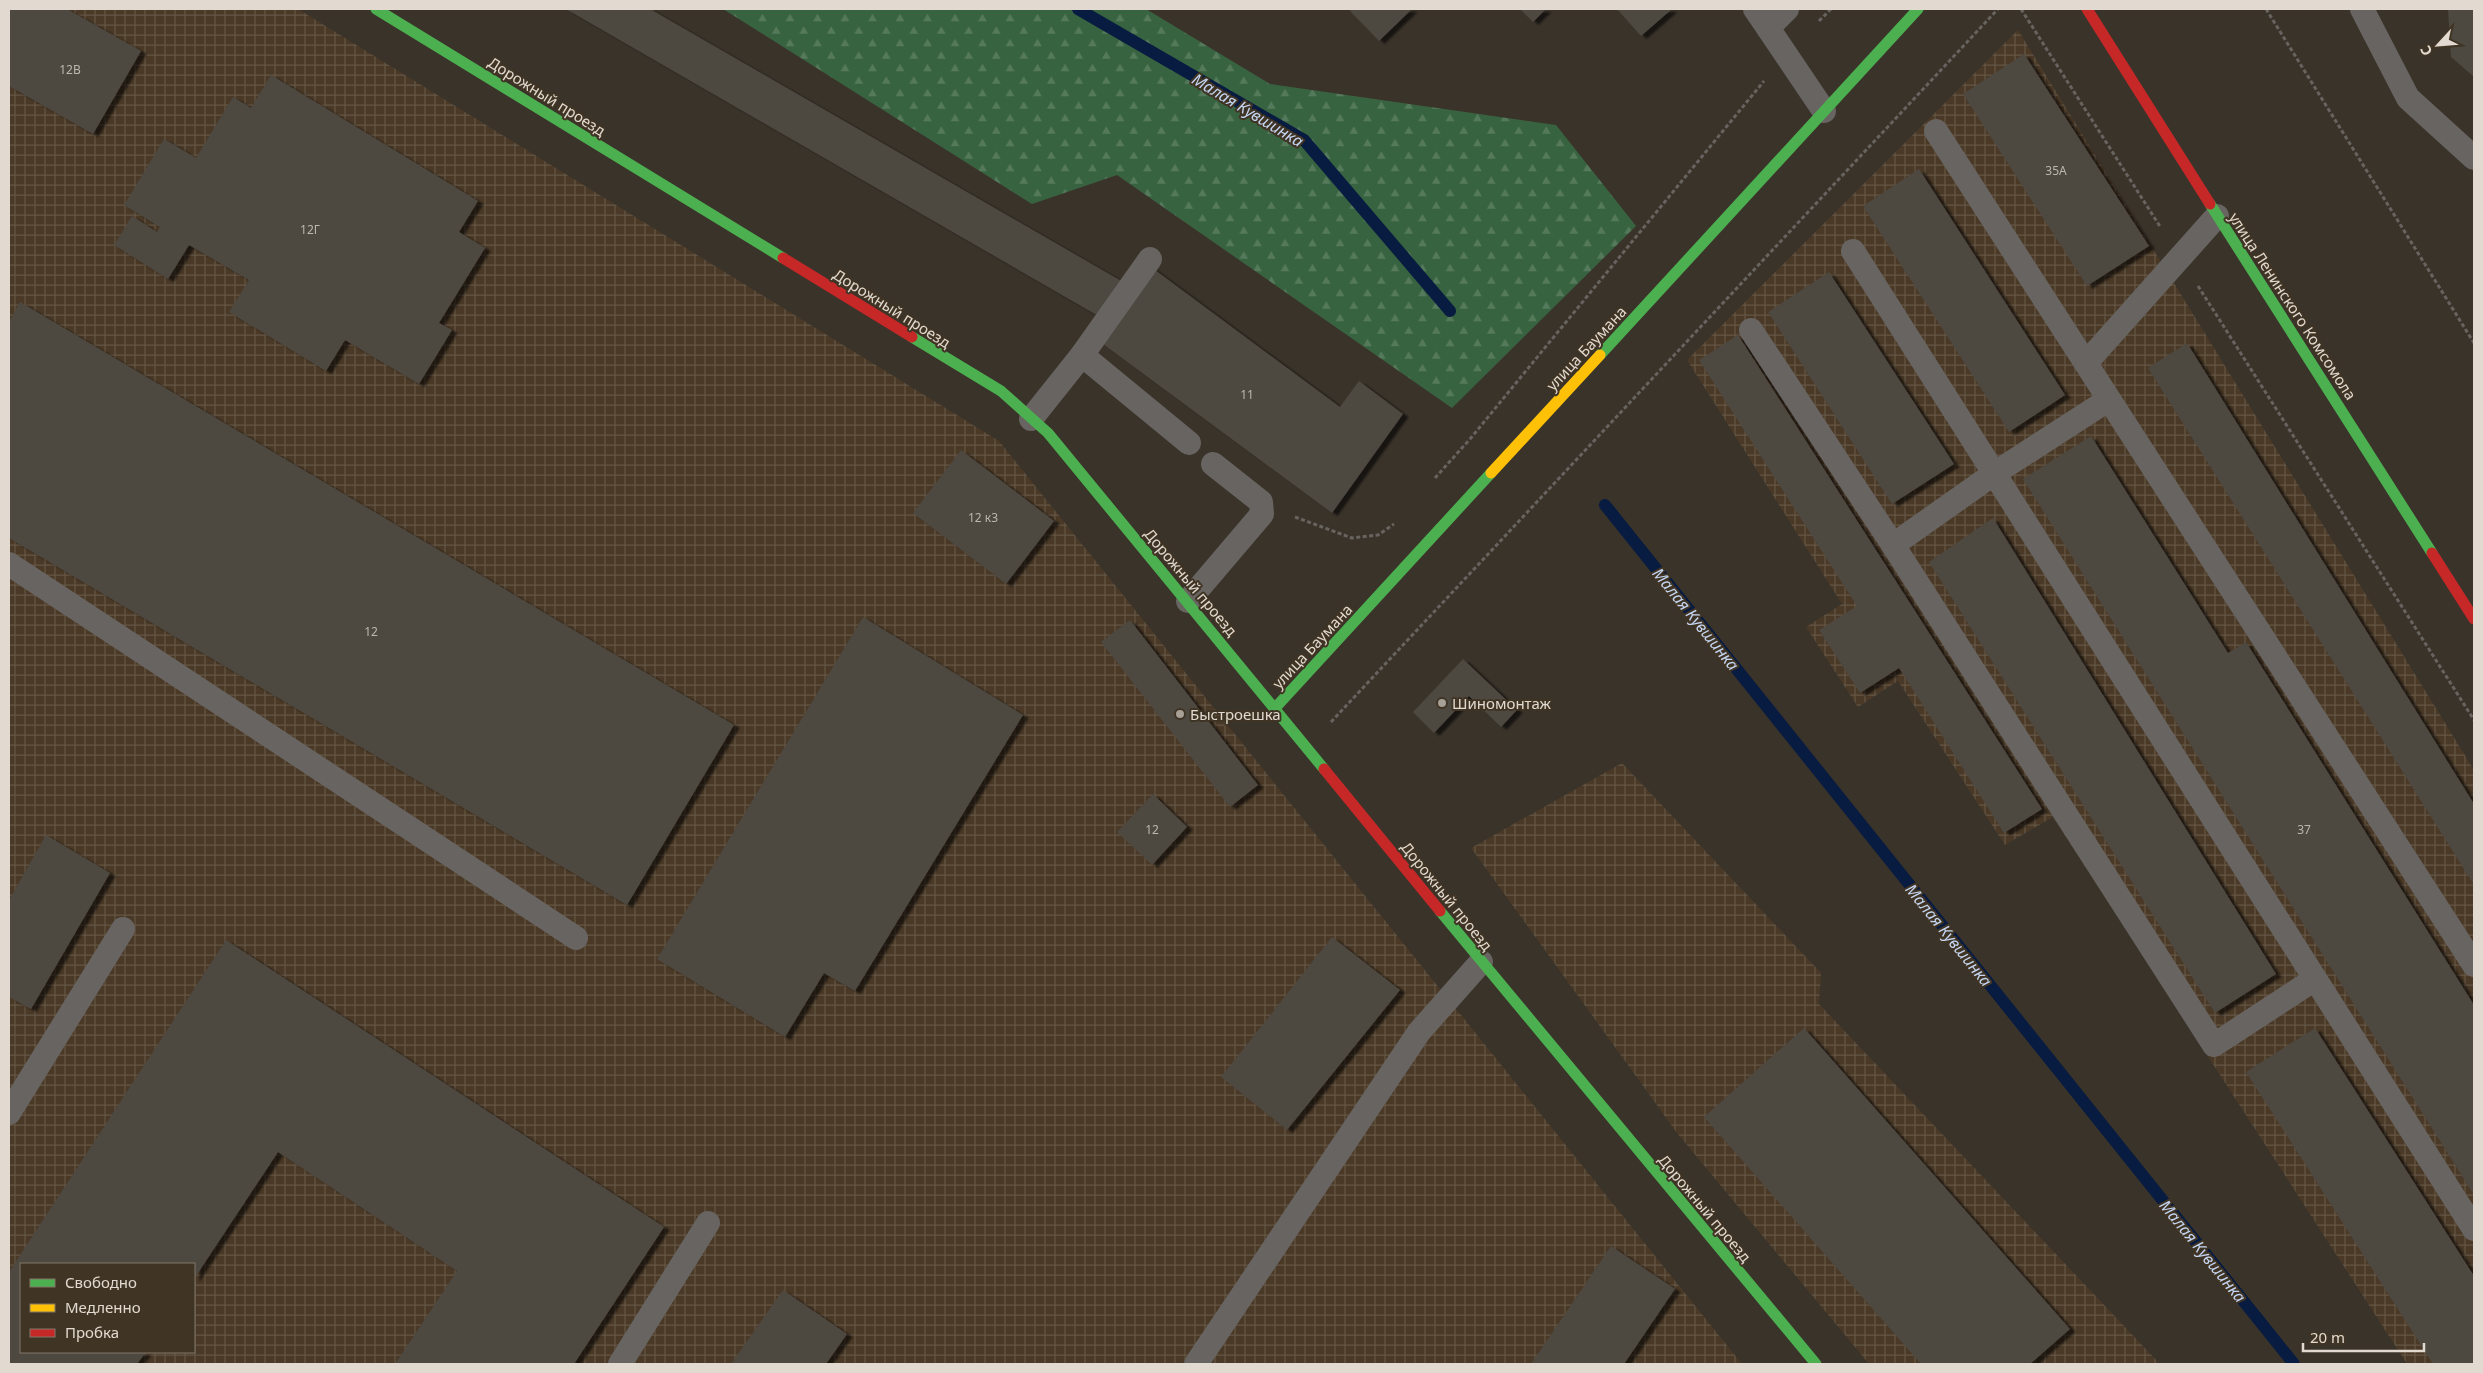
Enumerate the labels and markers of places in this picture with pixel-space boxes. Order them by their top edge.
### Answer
place label: Шиномонтаж [1452,693,1552,713]
marker: Шиномонтаж [1436,697,1448,709]
place label: Быстроешка [1190,704,1281,724]
marker: Быстроешка [1174,708,1186,720]

